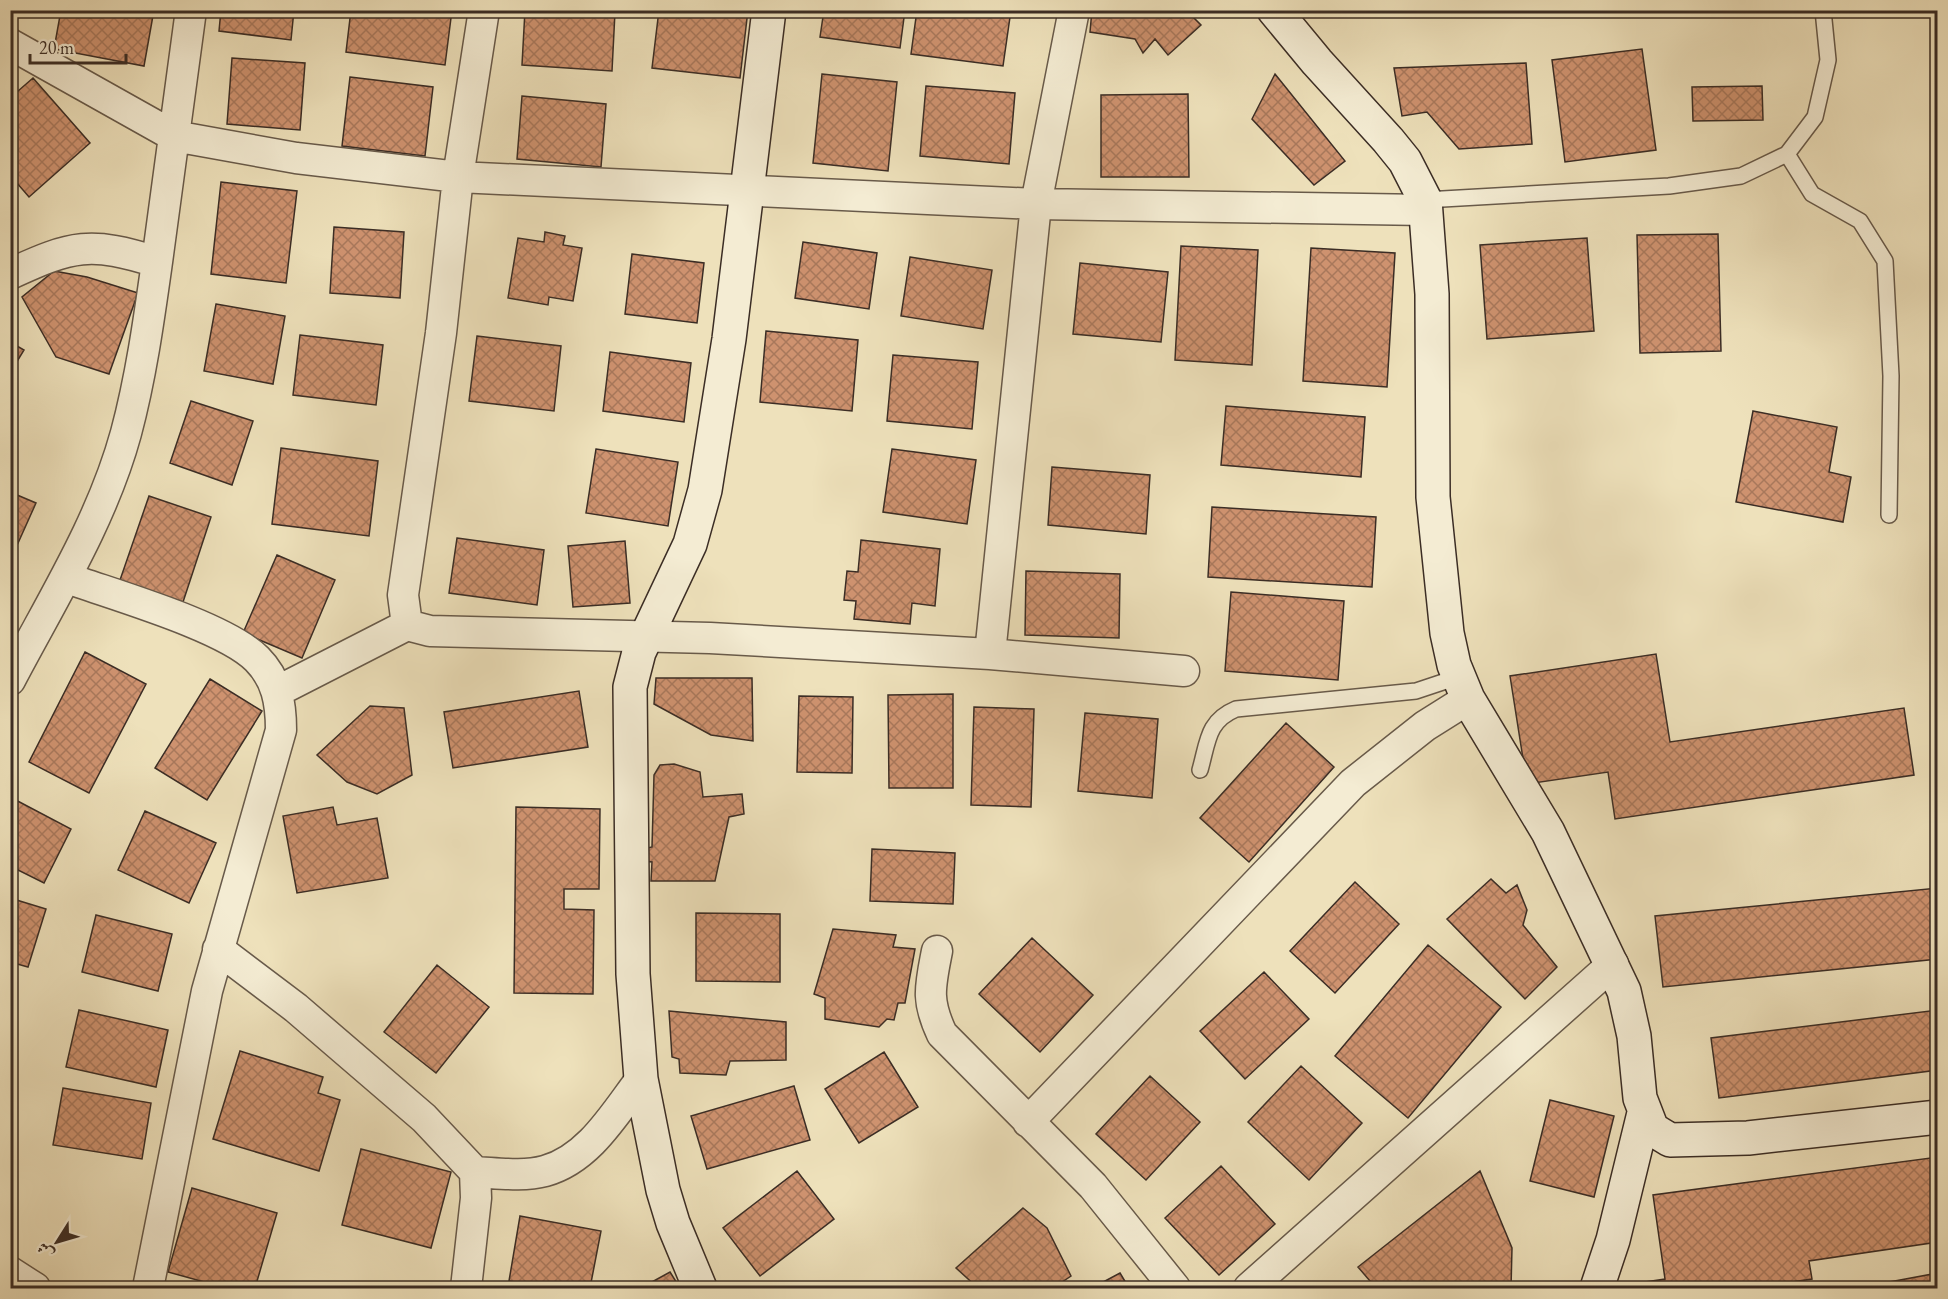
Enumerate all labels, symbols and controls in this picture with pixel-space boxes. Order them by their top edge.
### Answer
scale bar [30,27,126,65]
text: 20 m [39,36,74,59]
north arrow [27,1212,87,1272]
text: ش [32,1238,59,1263]

